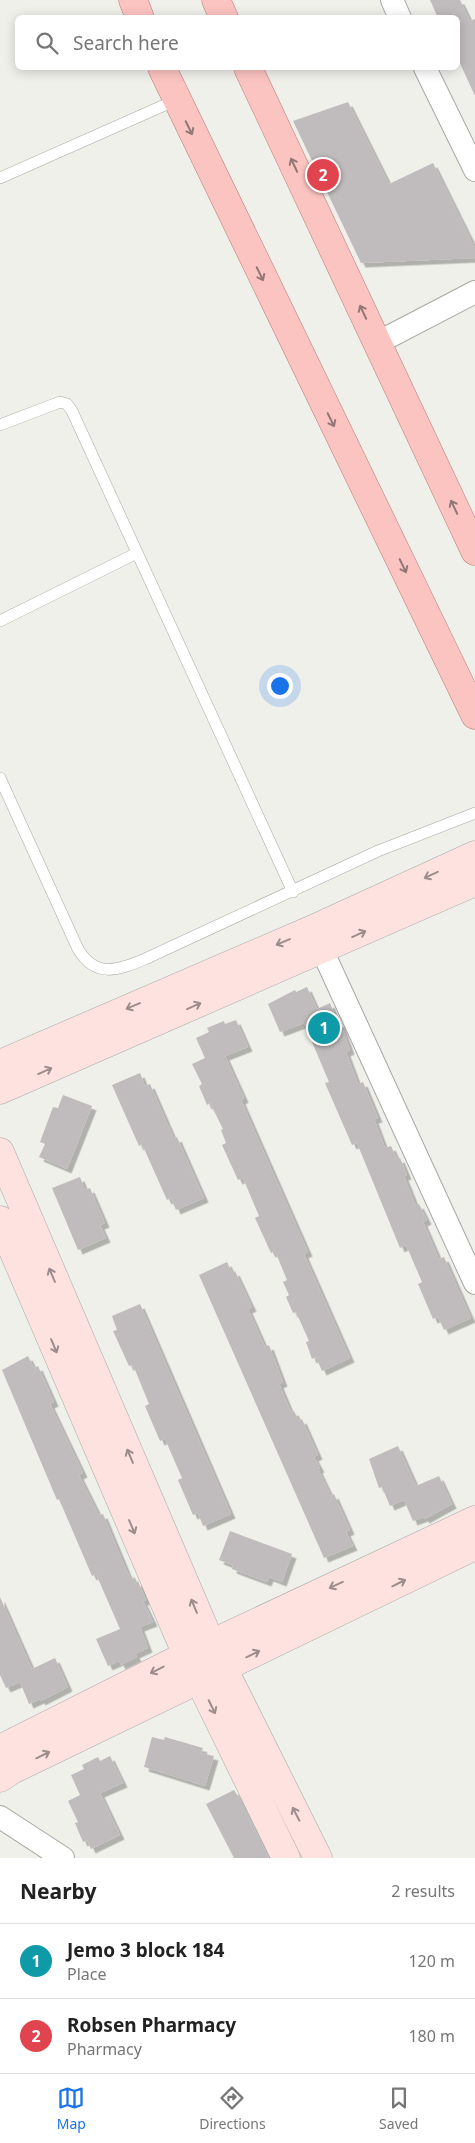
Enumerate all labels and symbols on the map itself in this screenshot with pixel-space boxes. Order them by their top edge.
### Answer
one-way arrow [185,120,195,135]
pin: 2 [307,156,339,194]
one-way arrow [288,158,298,173]
one-way arrow [256,266,265,281]
one-way arrow [357,305,367,320]
one-way arrow [327,412,336,427]
one-way arrow [449,500,459,515]
one-way arrow [398,558,408,573]
your location [267,673,293,699]
one-way arrow [424,871,439,880]
one-way arrow [351,928,366,938]
one-way arrow [276,938,291,947]
one-way arrow [186,1000,201,1010]
one-way arrow [126,1002,141,1012]
pin: 1 [308,1009,340,1047]
one-way arrow [37,1065,52,1075]
one-way arrow [46,1268,56,1283]
one-way arrow [49,1338,59,1353]
one-way arrow [124,1449,134,1464]
one-way arrow [127,1519,137,1534]
one-way arrow [391,1578,406,1587]
one-way arrow [329,1581,344,1591]
one-way arrow [189,1599,199,1614]
one-way arrow [245,1649,260,1658]
one-way arrow [150,1665,165,1675]
one-way arrow [207,1700,217,1715]
one-way arrow [35,1750,50,1759]
one-way arrow [291,1807,301,1822]

